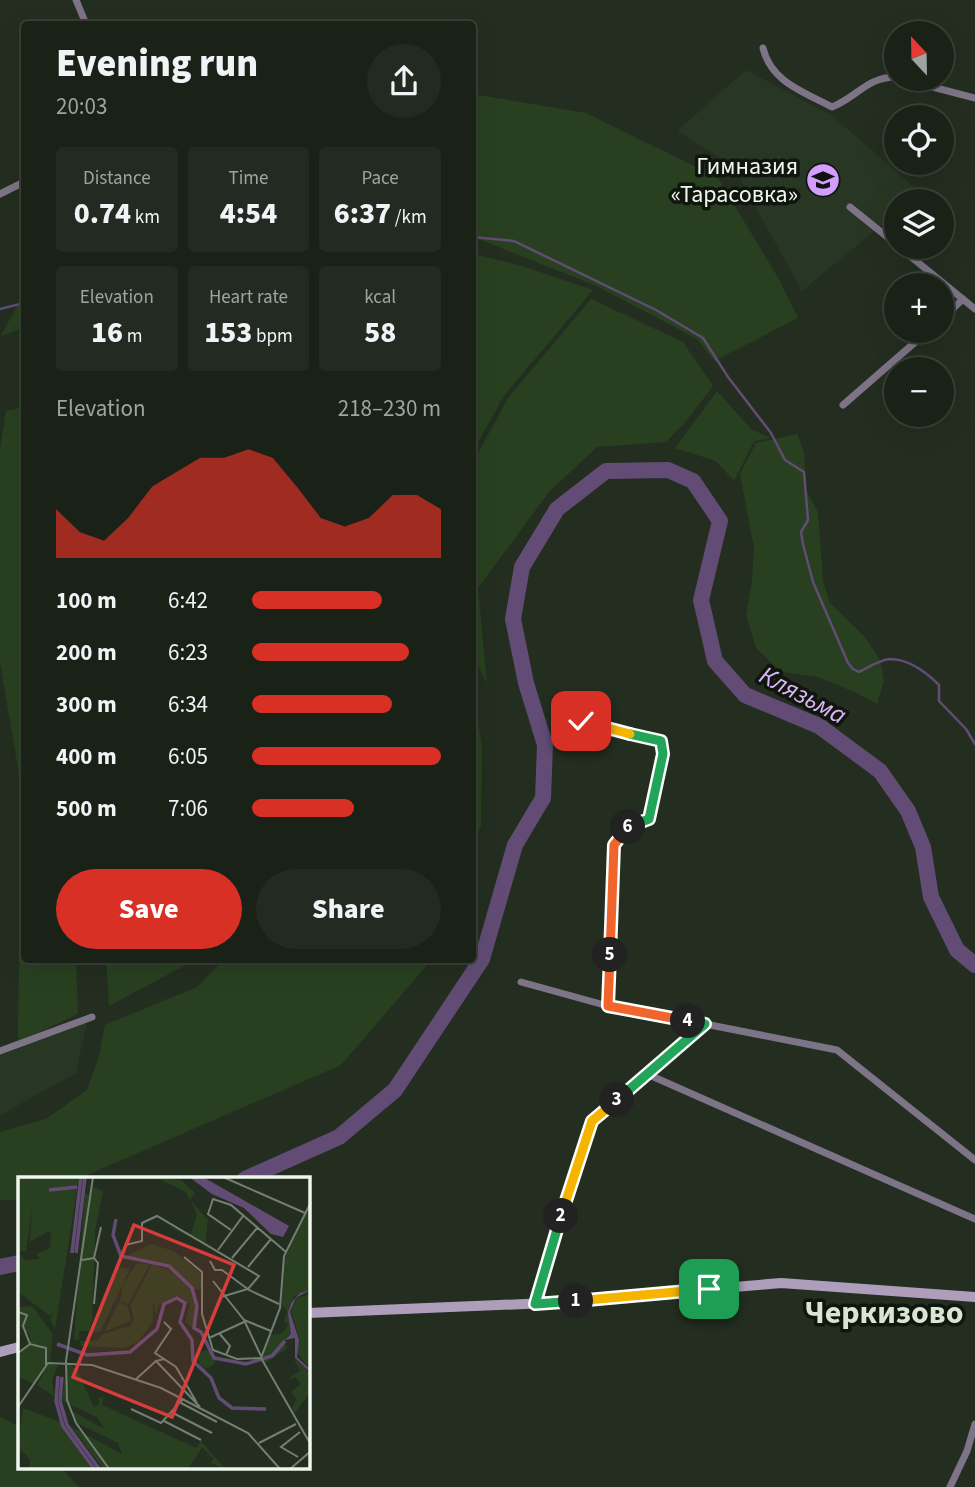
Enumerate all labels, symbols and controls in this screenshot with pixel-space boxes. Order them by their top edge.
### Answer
north arrow [884,21,954,91]
map controls [884,21,954,427]
text: Evening run [56,37,258,91]
button: share [367,44,441,118]
text: 20:03 [56,90,107,123]
button: locate [884,105,954,175]
place label: Гимназия «Тарасовка» [671,149,798,212]
school or university icon: Гимназия «Тарасовка» [804,161,842,199]
text: Distance [83,165,151,192]
text: Time [228,165,269,192]
text: Pace [362,165,399,192]
button: layers [884,189,954,259]
text: 0.74 [74,192,131,235]
text: 4:54 [220,192,277,235]
text: 6:37 [334,192,391,235]
text: km [131,204,160,231]
text: /km [391,204,427,231]
button: + [884,273,954,343]
text: Elevation [80,284,154,311]
text: Heart rate [209,284,288,311]
text: kcal [364,284,396,311]
text: 16 [91,311,123,354]
text: 153 [204,311,252,354]
text: 58 [364,311,396,354]
text: m [123,323,143,350]
text: bpm [252,323,293,350]
button: − [884,357,954,427]
text: Elevation [56,392,146,425]
text: 218–230 m [338,392,441,425]
text: 100 m [56,584,117,617]
text: 6:42 [168,584,208,617]
text: 200 m [56,636,117,669]
text: 6:23 [168,636,208,669]
water label: Клязьма [753,657,853,733]
text: 300 m [56,688,117,721]
text: 6:34 [168,688,208,721]
pin [551,691,611,751]
icon: check [562,702,600,740]
text: 400 m [56,740,117,773]
text: 6:05 [168,740,208,773]
text: 500 m [56,792,117,825]
text: 7:06 [168,792,208,825]
pin: 6 [610,810,646,844]
text: 6 [622,813,633,840]
button: Save [56,869,242,949]
button: Share [256,869,441,949]
pin: 5 [592,937,628,972]
text: 5 [604,941,615,968]
pin: 4 [670,1004,706,1038]
text: 4 [682,1007,693,1034]
pin: 3 [600,1082,634,1118]
text: 3 [611,1086,622,1113]
inset map [18,1177,310,1470]
pin: 2 [544,1198,578,1234]
text: 2 [555,1202,566,1229]
pin [679,1259,739,1319]
icon: arrive [690,1270,728,1308]
pin: 1 [558,1284,594,1318]
text: 1 [570,1287,581,1314]
district label: Черкизово [805,1290,963,1336]

